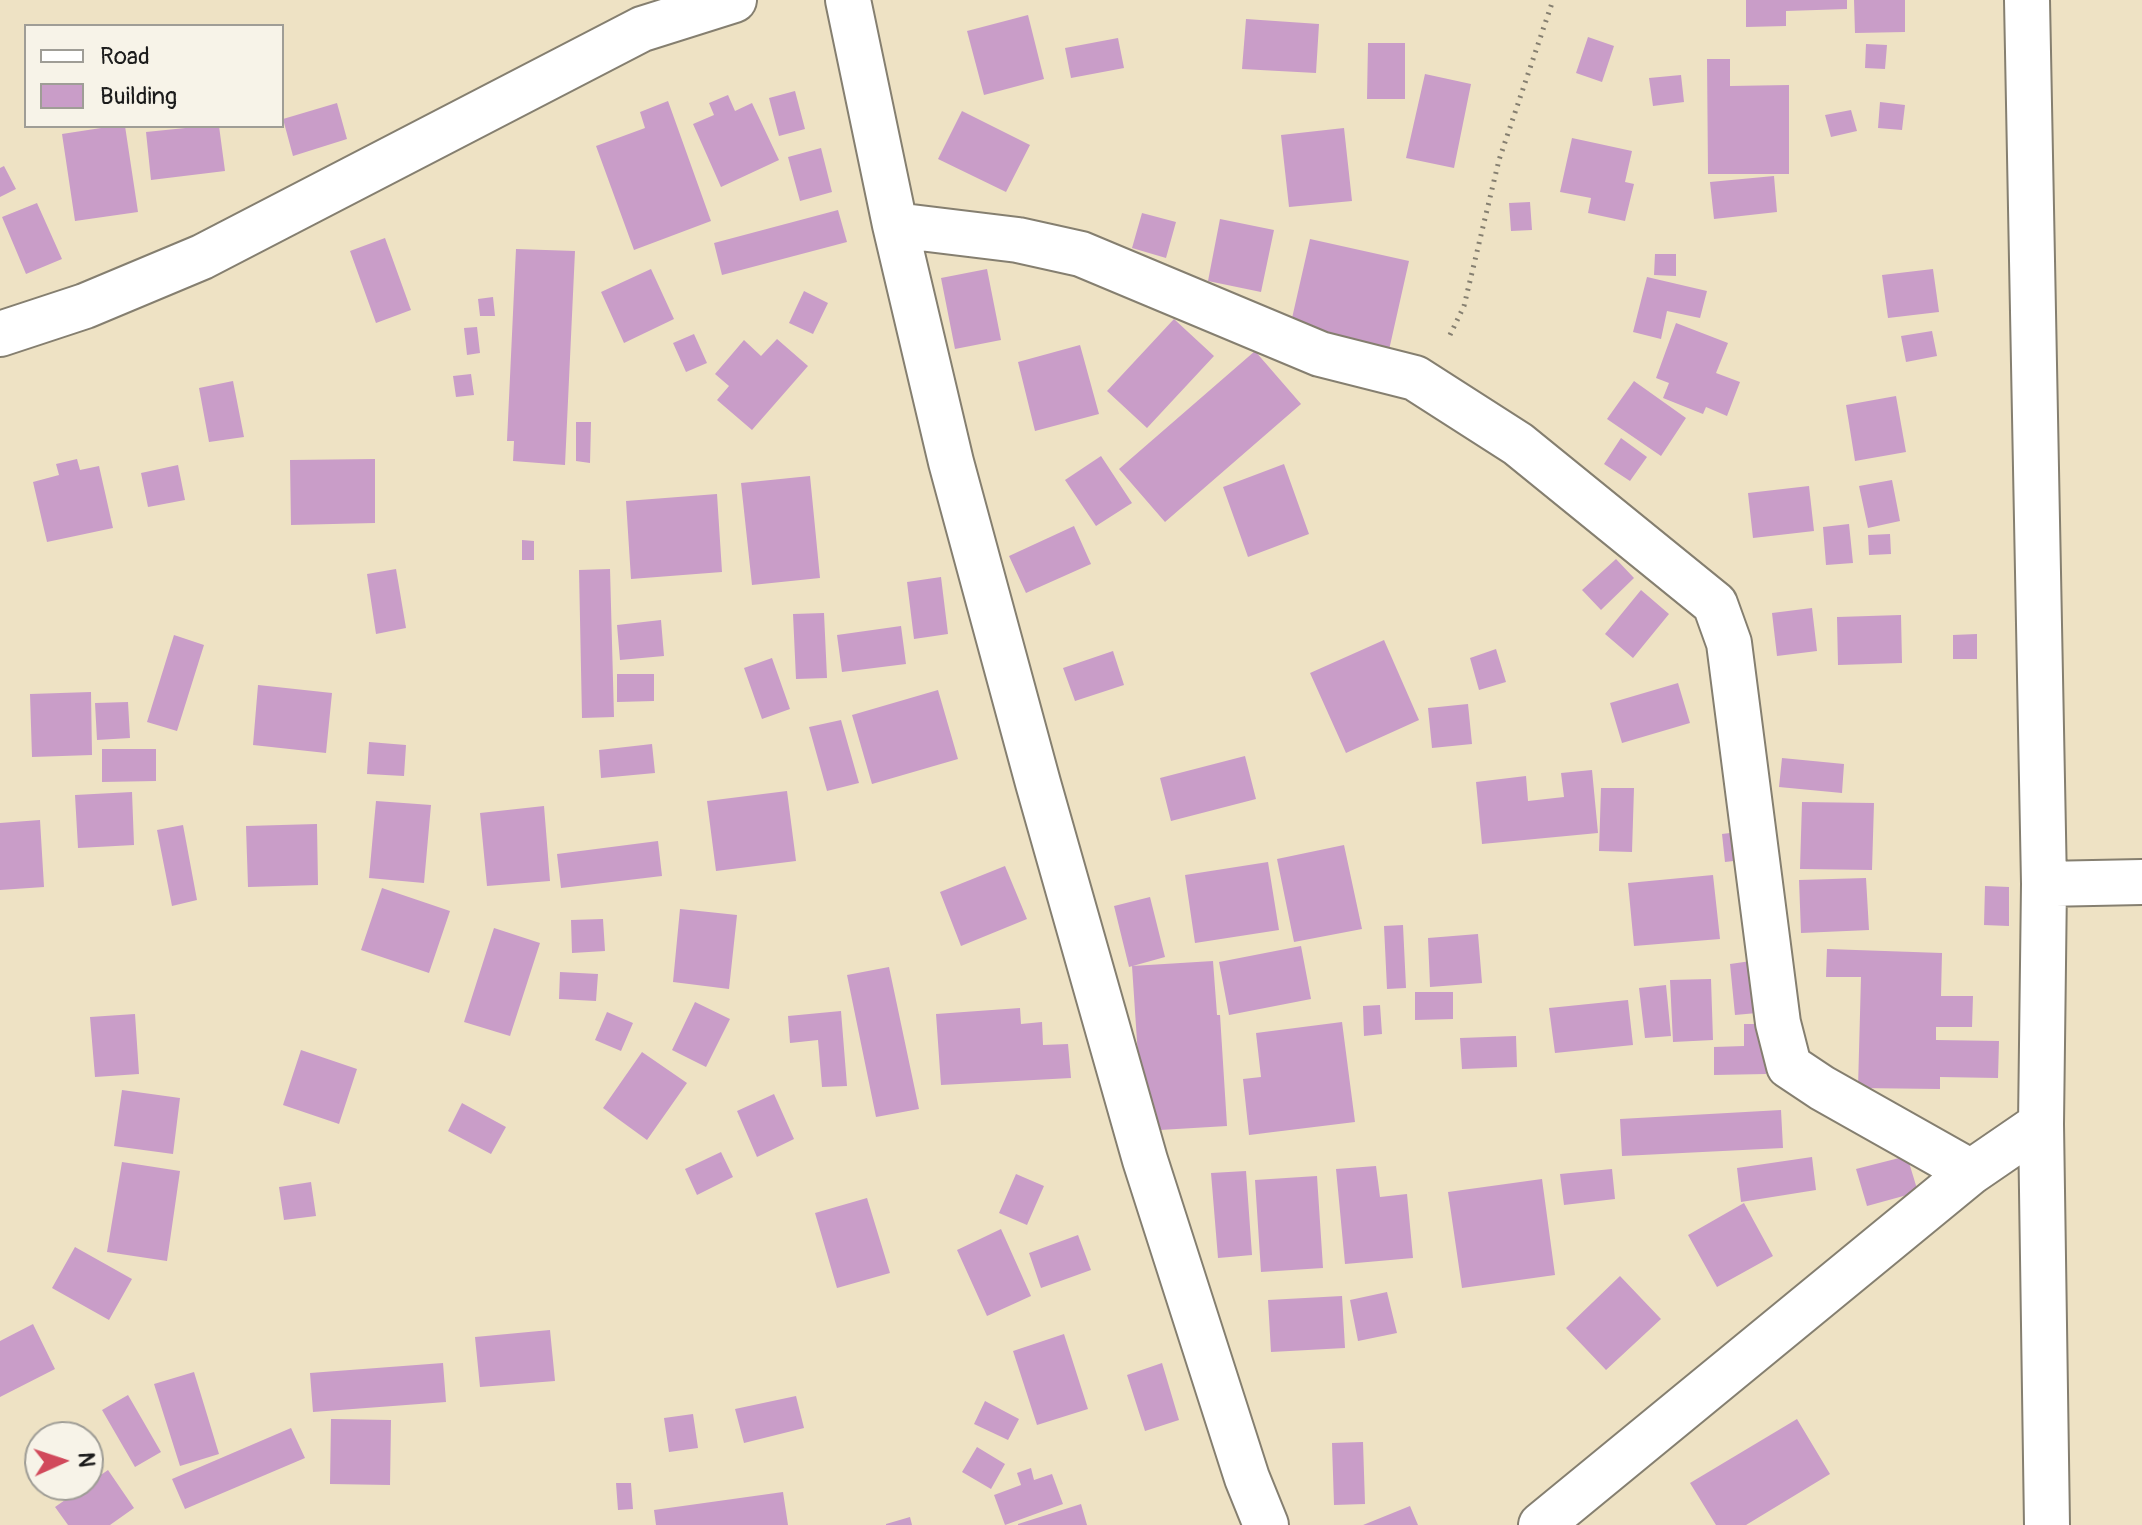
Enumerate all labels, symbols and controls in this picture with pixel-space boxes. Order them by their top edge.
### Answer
legend [24,24,284,128]
text: Road [100,42,150,71]
text: Building [100,82,177,111]
north arrow [24,1421,104,1501]
text: N [72,1452,100,1468]

